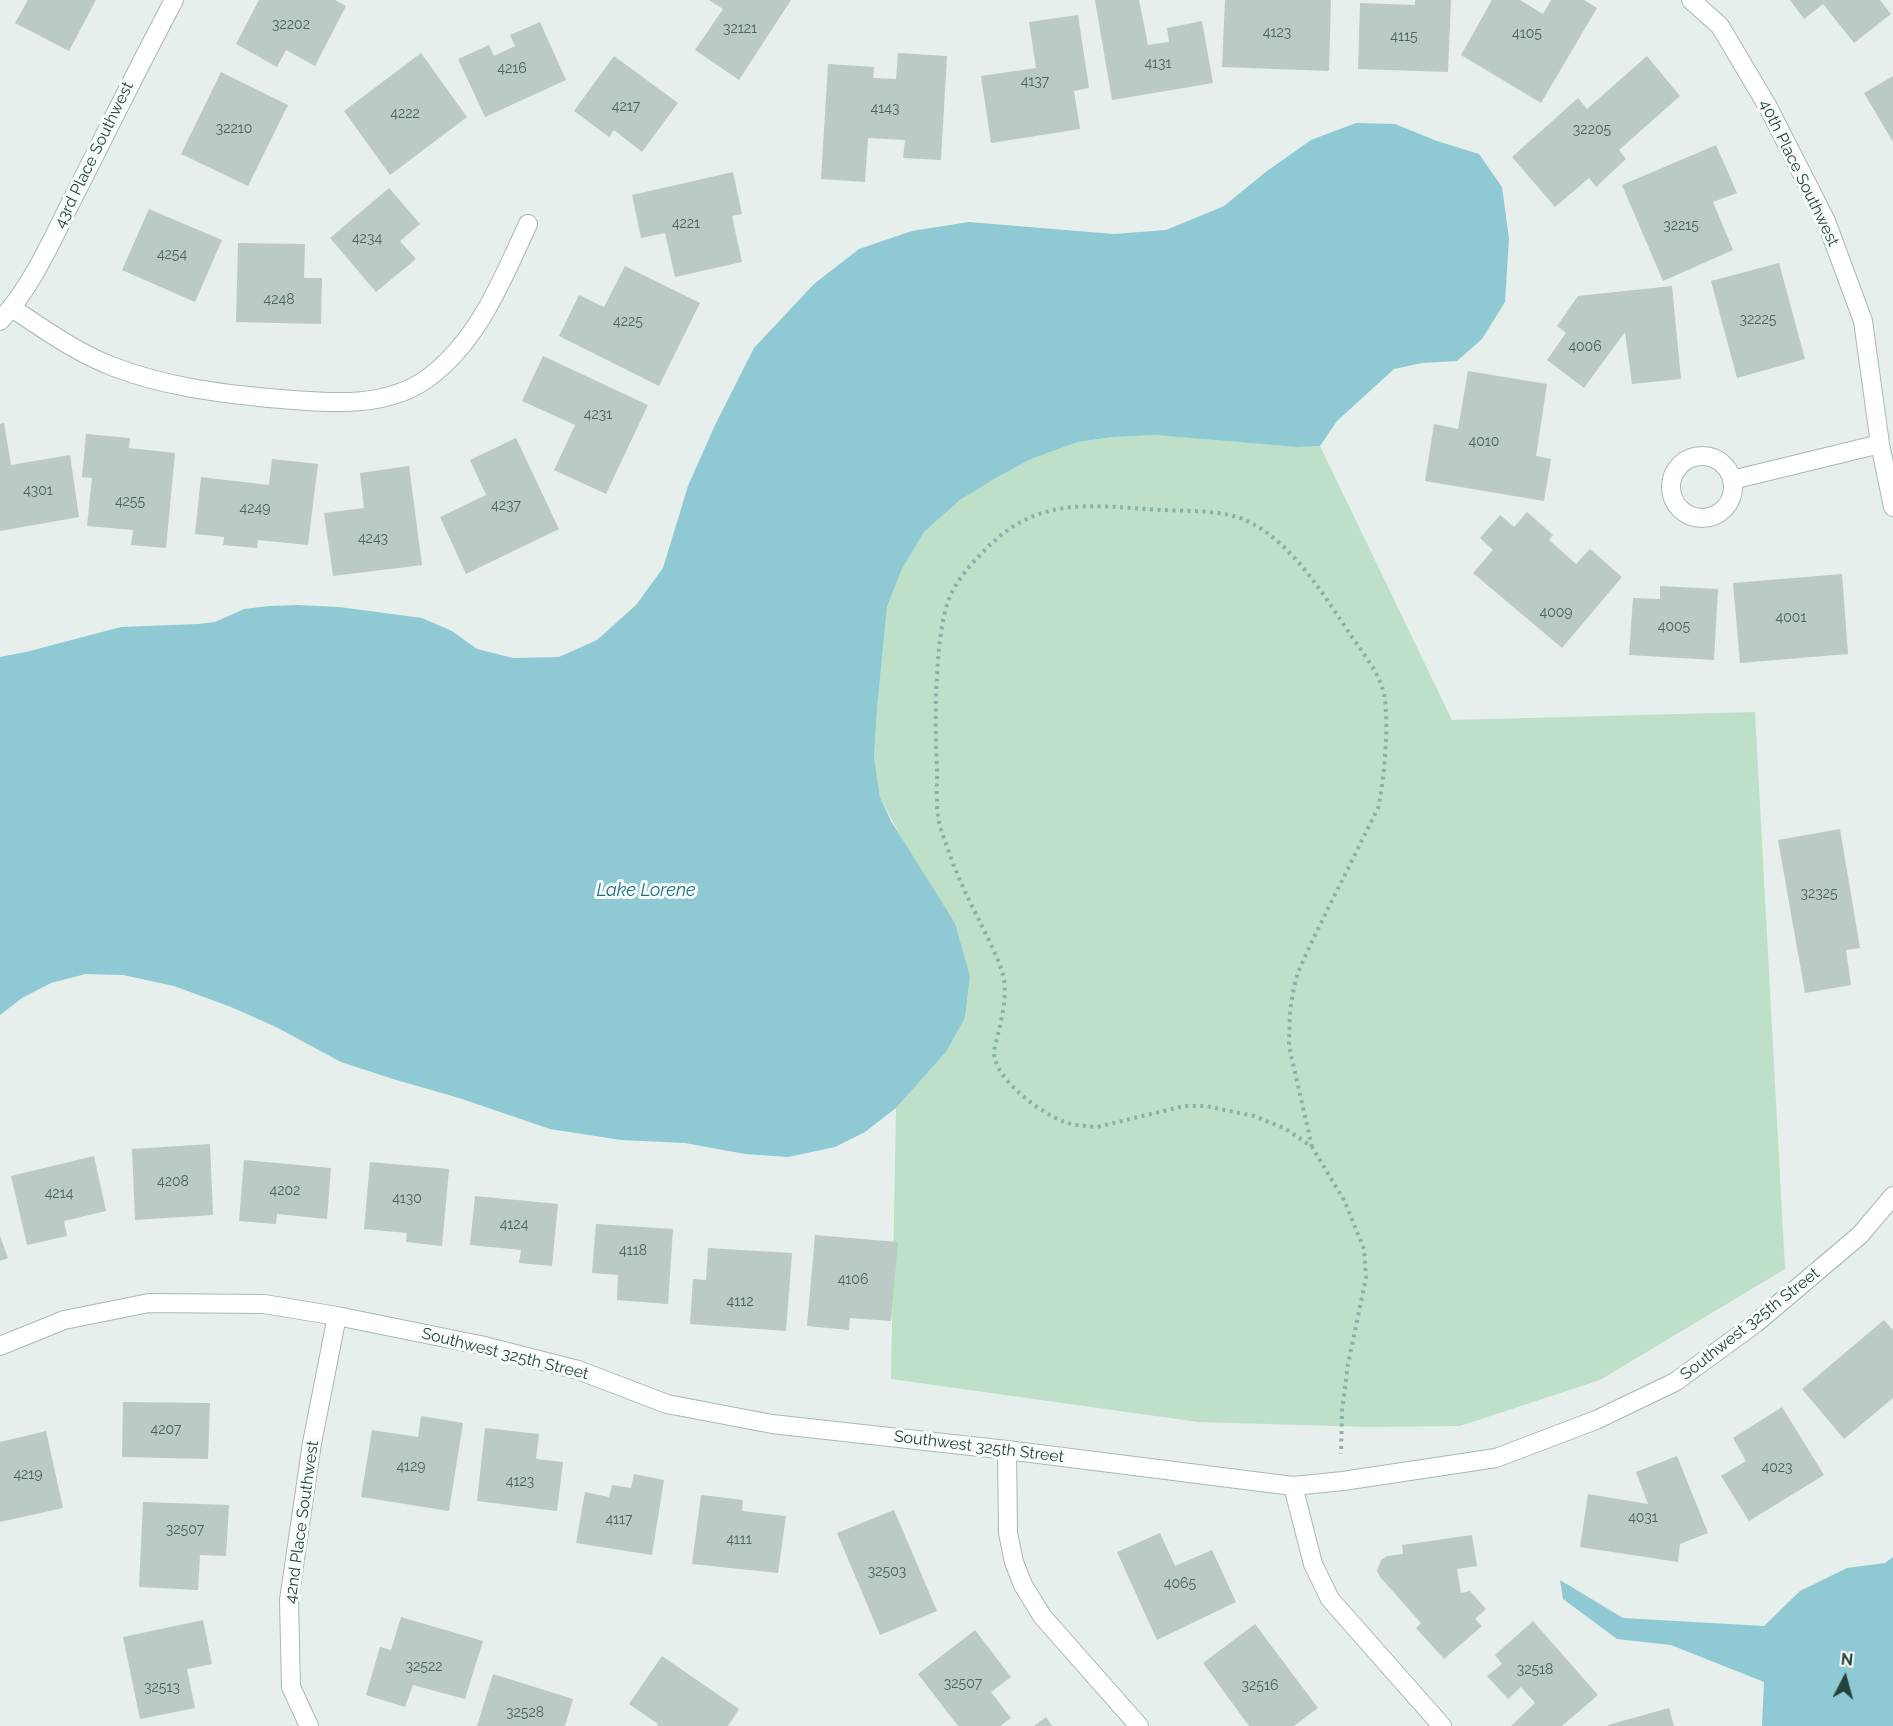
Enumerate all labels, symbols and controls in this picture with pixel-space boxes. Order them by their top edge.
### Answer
house number: 32202 [272,17,310,33]
house number: 32121 [723,21,757,37]
house number: 4123 [1263,25,1291,41]
house number: 4105 [1512,26,1542,42]
house number: 4115 [1390,29,1418,45]
house number: 4131 [1144,56,1172,72]
house number: 4216 [497,61,527,77]
house number: 4137 [1021,74,1049,90]
street label: 43rd Place Southwest [50,79,138,231]
street label: 40th Place Southwest [1755,96,1843,250]
house number: 4217 [612,99,640,115]
house number: 4143 [871,101,899,117]
house number: 4222 [390,106,420,122]
house number: 32210 [216,121,252,137]
house number: 32205 [1573,122,1611,138]
house number: 4221 [672,216,700,232]
house number: 32215 [1663,218,1699,234]
house number: 4234 [352,231,382,247]
house number: 4254 [157,247,187,263]
house number: 4248 [264,292,294,308]
house number: 32225 [1740,312,1776,328]
house number: 4225 [613,314,643,330]
house number: 4006 [1568,339,1602,355]
house number: 4231 [584,407,612,423]
house number: 4010 [1469,434,1499,450]
house number: 4301 [23,483,53,499]
house number: 4255 [115,494,145,510]
house number: 4237 [491,498,521,514]
house number: 4249 [240,501,270,517]
house number: 4243 [358,531,388,547]
house number: 4009 [1540,605,1572,621]
house number: 4001 [1776,610,1806,626]
house number: 4005 [1658,619,1690,635]
water label: Lake Lorene [596,880,696,902]
house number: 32325 [1800,886,1838,902]
house number: 4208 [157,1174,189,1190]
house number: 4202 [270,1183,300,1199]
house number: 4214 [45,1186,73,1202]
house number: 4130 [392,1191,422,1207]
house number: 4124 [500,1217,528,1233]
house number: 4118 [619,1243,647,1259]
street label: Southwest 325th Street [1677,1264,1823,1384]
house number: 4106 [838,1272,868,1288]
house number: 4112 [727,1294,753,1310]
street label: Southwest 325th Street [420,1324,590,1384]
house number: 4207 [151,1422,181,1438]
street label: Southwest 325th Street [893,1427,1065,1467]
street label: 42nd Place Southwest [281,1439,323,1605]
house number: 4129 [396,1459,426,1475]
house number: 4023 [1762,1460,1792,1476]
house number: 4219 [13,1467,43,1483]
house number: 4123 [506,1474,534,1490]
house number: 4031 [1628,1510,1658,1526]
house number: 4117 [605,1512,633,1528]
house number: 32507 [166,1522,204,1538]
house number: 4111 [726,1532,752,1548]
house number: 32503 [868,1564,906,1580]
house number: 4065 [1164,1576,1196,1592]
north arrow [1815,1648,1875,1708]
text: N [1840,1650,1854,1670]
house number: 32522 [406,1659,442,1675]
house number: 32518 [1517,1662,1553,1678]
house number: 32507 [944,1676,982,1692]
house number: 32516 [1242,1678,1278,1694]
house number: 32513 [144,1680,180,1696]
house number: 32528 [506,1705,544,1721]

